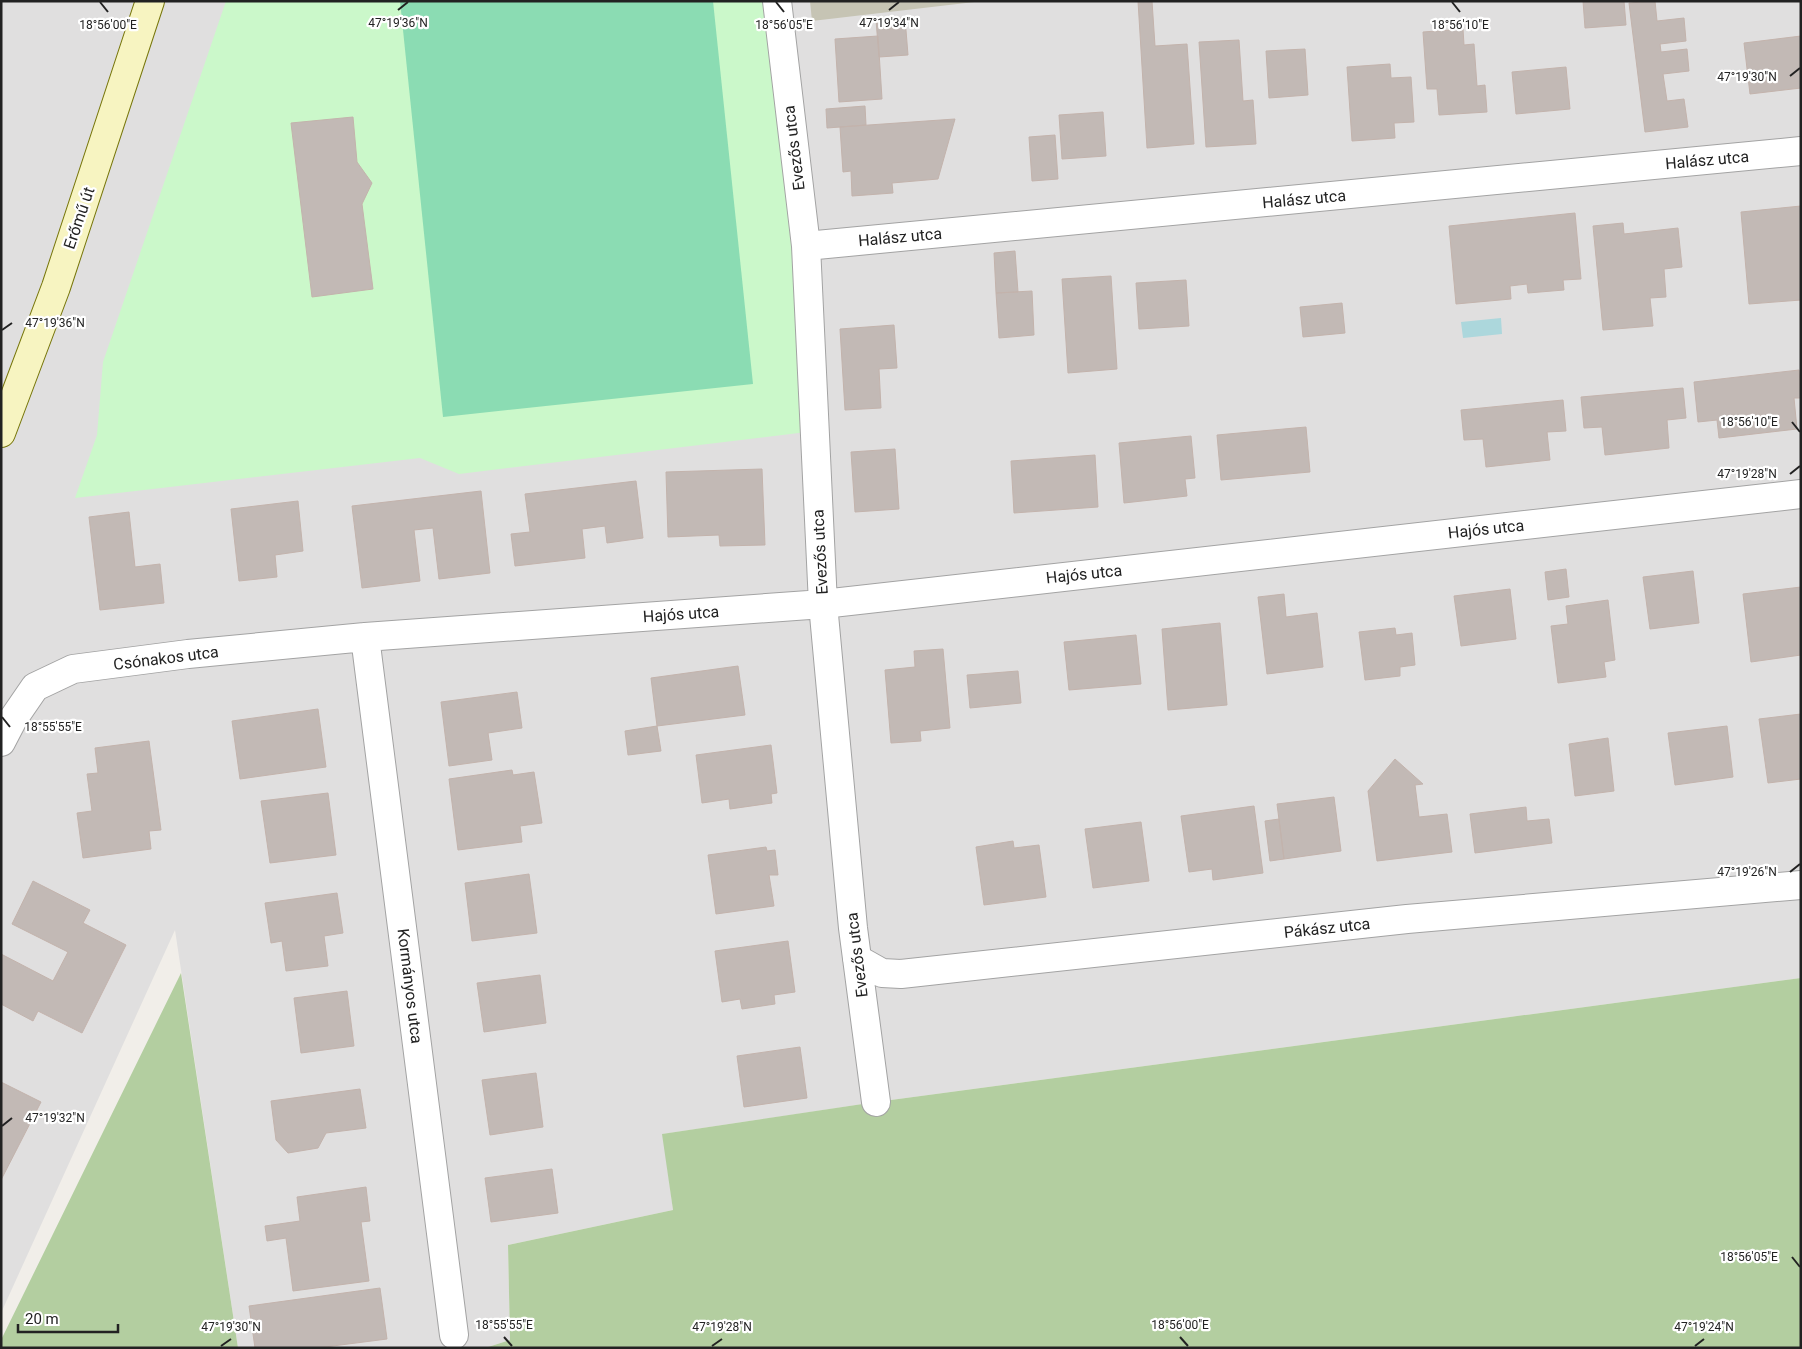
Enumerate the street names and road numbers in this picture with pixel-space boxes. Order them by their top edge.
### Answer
street label: Evezős utca [779,104,809,192]
street label: Halász utca [1664,147,1750,173]
street label: Erőmű út [60,184,98,252]
street label: Halász utca [1261,186,1347,212]
street label: Halász utca [857,224,943,250]
street label: Evezős utca [808,509,832,595]
street label: Hajós utca [1447,516,1525,542]
street label: Hajós utca [1045,561,1123,587]
street label: Hajós utca [642,602,720,626]
street label: Csónakos utca [112,642,220,674]
street label: Evezős utca [842,911,872,999]
street label: Pákász utca [1283,914,1371,942]
street label: Kormányos utca [394,927,426,1045]

